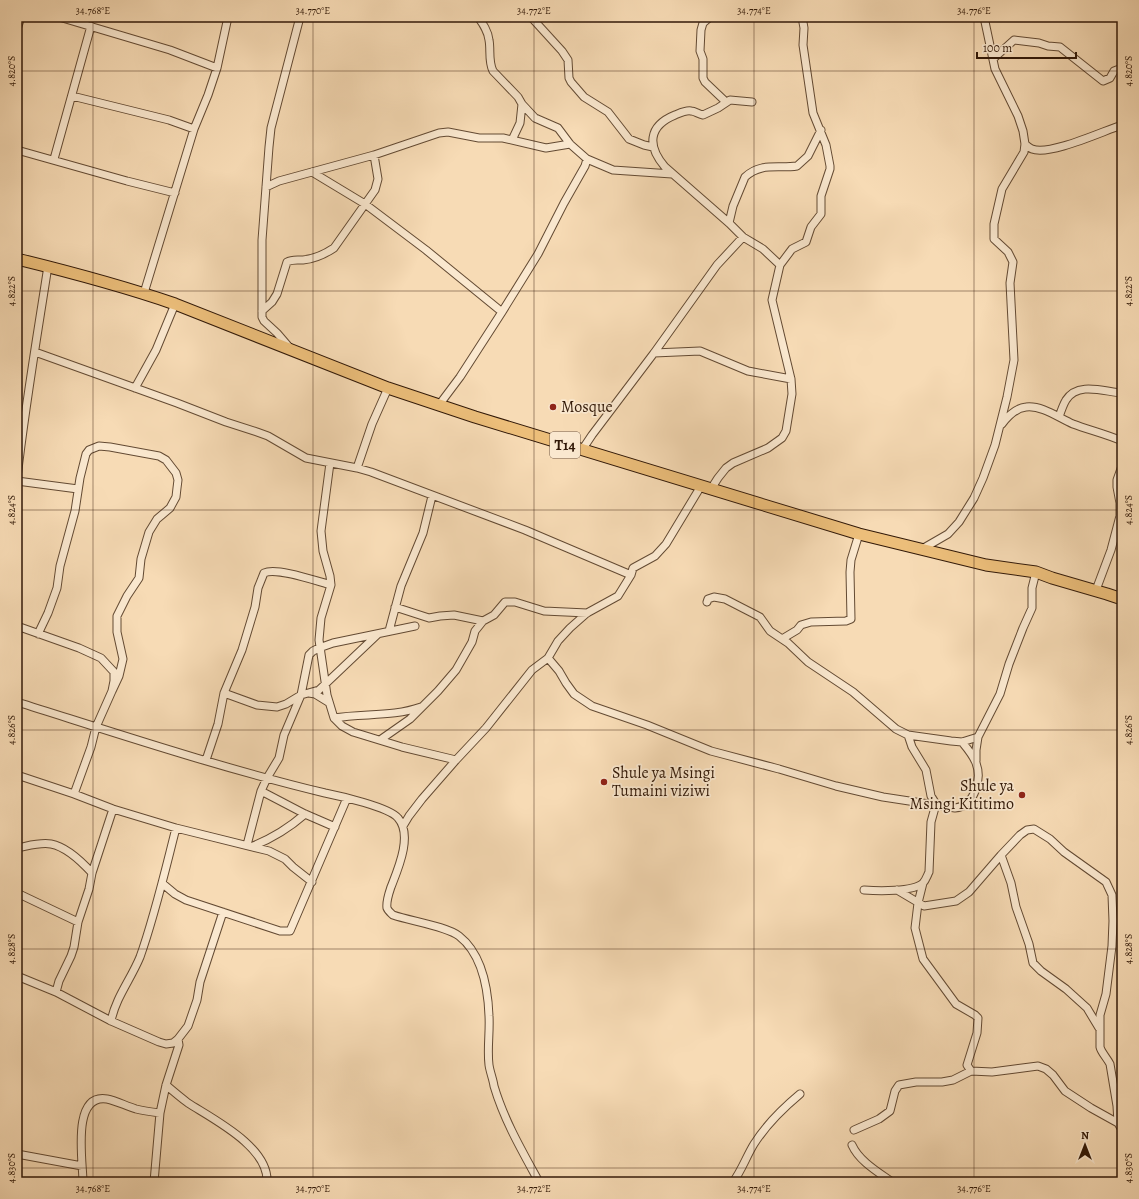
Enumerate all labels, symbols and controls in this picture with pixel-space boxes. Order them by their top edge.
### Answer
text: 34.768°E [76,4,110,17]
text: 34.770°E [296,4,330,17]
text: 34.772°E [517,4,551,17]
text: 34.774°E [737,4,771,17]
text: 34.776°E [957,4,991,17]
scale bar [977,34,1076,60]
text: 100 m [983,40,1012,56]
text: 4.820°S [5,56,18,86]
text: 4.820°S [1122,56,1135,86]
text: 4.822°S [5,276,18,306]
text: 4.822°S [1122,276,1135,306]
place label: Mosque [561,396,613,418]
marker: Mosque [548,402,558,412]
road number: T14 [550,432,580,458]
text: 4.824°S [5,495,18,525]
text: 4.824°S [1122,495,1135,525]
text: 4.826°S [5,715,18,745]
text: 4.826°S [1122,715,1135,745]
place label: Shule ya Msingi Tumaini viziwi [612,762,715,802]
place label: Shule ya Msingi Kititimo [910,775,1015,815]
marker: Shule ya Msingi Tumaini viziwi [599,777,609,787]
marker: Shule ya Msingi Kititimo [1017,790,1027,800]
text: 4.828°S [5,934,18,964]
text: 4.828°S [1122,934,1135,964]
north arrow [1065,1125,1105,1165]
text: N [1081,1128,1089,1143]
text: 4.830°S [5,1153,18,1183]
text: 4.830°S [1122,1153,1135,1183]
text: 34.768°E [76,1182,110,1195]
text: 34.770°E [296,1182,330,1195]
text: 34.772°E [517,1182,551,1195]
text: 34.774°E [737,1182,771,1195]
text: 34.776°E [957,1182,991,1195]

